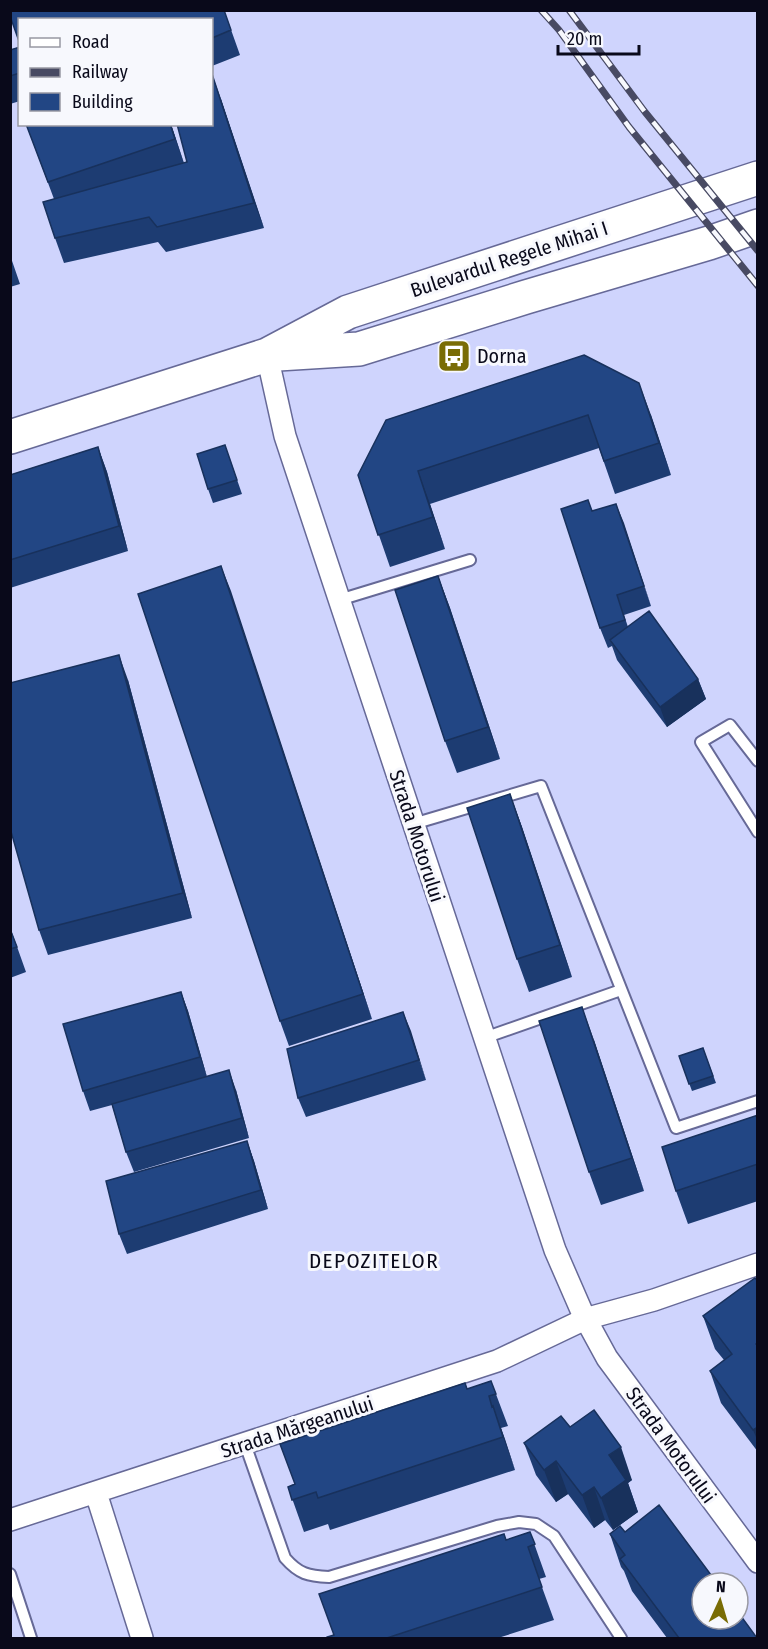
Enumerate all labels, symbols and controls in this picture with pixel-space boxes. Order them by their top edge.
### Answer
legend [18,18,213,126]
scale bar [558,18,639,56]
text: 20 m [567,28,602,50]
text: Road [72,31,109,53]
text: Railway [72,61,128,83]
text: Building [72,91,133,113]
street label: Bulevardul Regele Mihai I [407,216,611,302]
bus stop icon: Dorna [436,338,472,374]
place label: Dorna [477,344,526,368]
street label: Strada Motorului [384,767,450,905]
district label: DEPOZITELOR [309,1248,439,1274]
street label: Strada Motorului [621,1382,721,1508]
street label: Strada Mărgeanului [218,1391,376,1463]
north arrow [690,1571,750,1631]
text: N [716,1577,726,1596]

